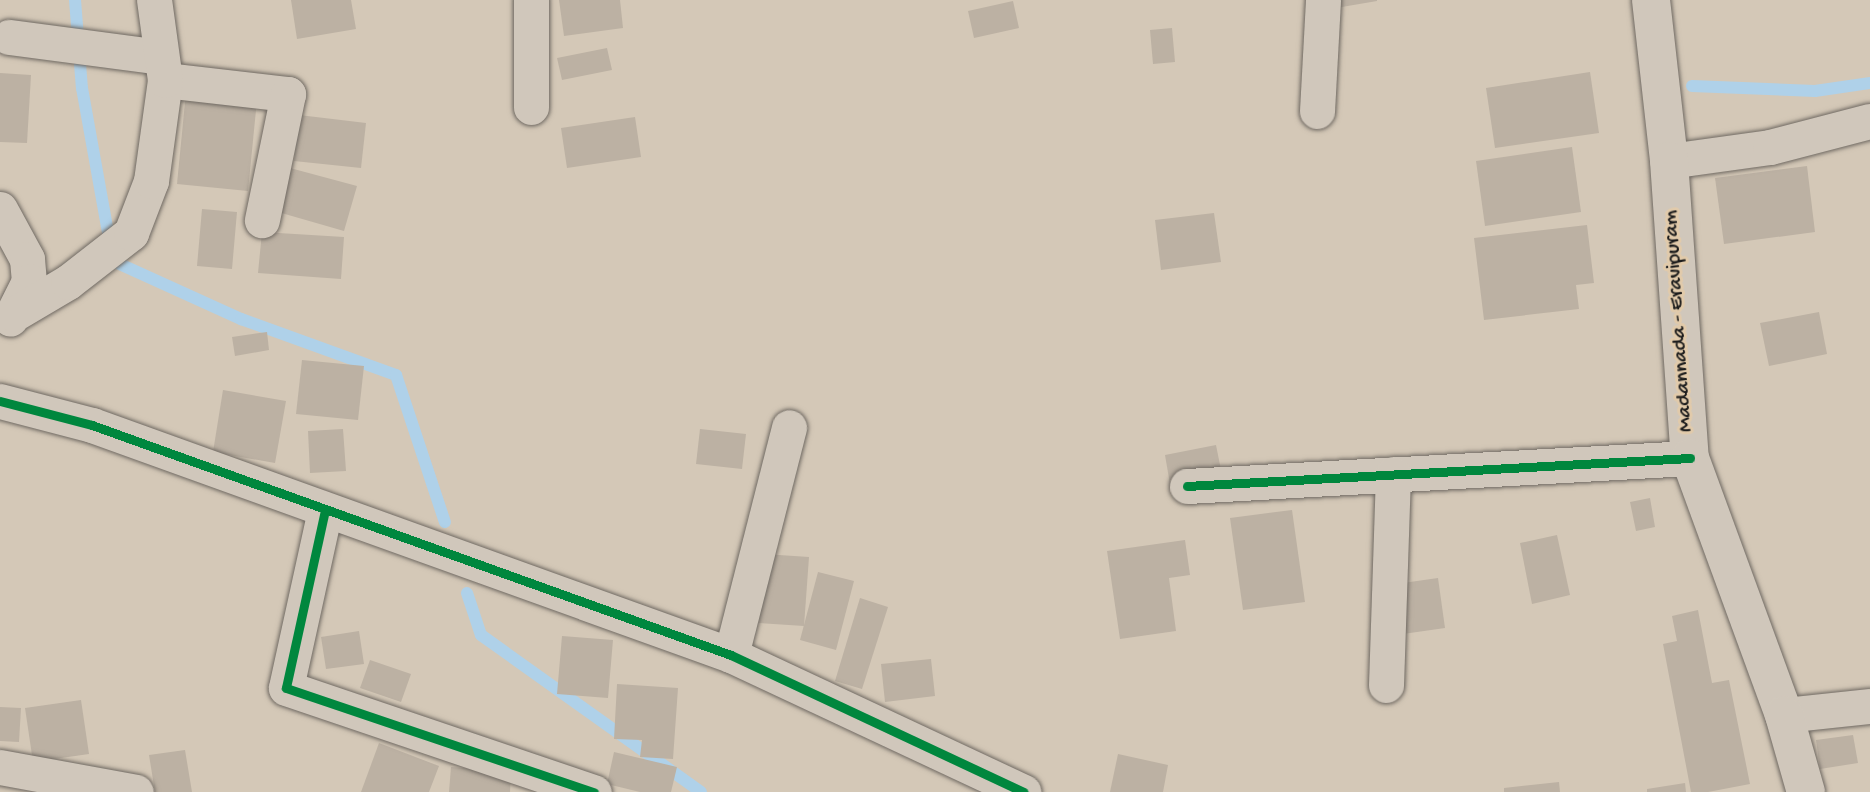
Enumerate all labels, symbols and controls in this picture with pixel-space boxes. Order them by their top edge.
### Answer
street label: Madannada - Eravipuram [1660,209,1700,433]

